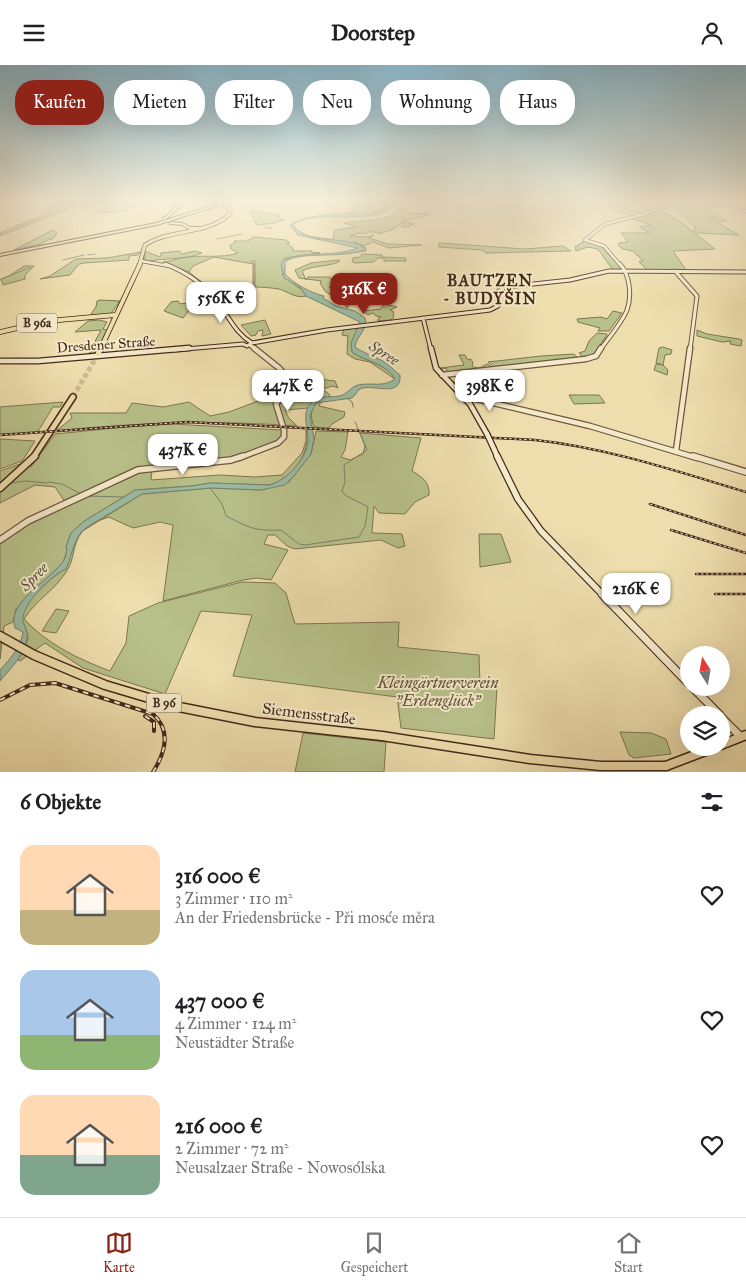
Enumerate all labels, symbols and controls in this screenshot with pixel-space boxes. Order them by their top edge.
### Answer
icon: menu [20,19,48,47]
text: Doorstep [331,19,415,46]
icon: person [698,19,726,47]
chip: Kaufen [15,80,104,125]
chip: Mieten [114,80,205,125]
chip: Filter [215,80,293,125]
chip: Neu [303,80,371,125]
chip: Wohnung [381,80,490,125]
chip: Haus [500,80,575,125]
district label: BAUTZEN - BUDYŠIN [443,271,537,308]
pin: 316K € [323,273,405,315]
text: 316K € [341,279,387,298]
pin: 556K € [180,281,262,324]
text: 556K € [197,288,245,307]
road number: B 96a [17,313,57,333]
street label: Dresdener Straße [56,333,156,356]
water label: Spree [364,336,403,370]
pin: 447K € [247,369,329,412]
pin: 398K € [449,369,531,412]
text: 447K € [263,376,313,395]
text: 398K € [466,376,514,395]
pin: 437K € [142,433,224,476]
text: 437K € [159,440,207,459]
water label: Spree [15,559,53,596]
pin: 216K € [595,573,677,615]
text: 216K € [613,579,659,598]
north arrow [680,646,730,696]
map controls [680,646,730,756]
park label: Kleingärtnerverein "Erdenglück" [376,673,499,710]
road number: B 96 [146,693,182,713]
street label: Siemensstraße [261,698,357,729]
button: layers [680,706,730,756]
icon: filters [698,788,726,816]
text: 6 Objekte [20,789,101,815]
text: 316 000 € [175,863,261,889]
icon: home [60,865,120,925]
icon: heart [698,881,726,909]
text: 3 Zimmer · 110 m² [175,889,293,908]
text: An der Friedensbrücke - Při mosće měra [175,908,435,927]
text: 437 000 € [175,988,265,1014]
icon: home [60,990,120,1050]
icon: heart [698,1006,726,1034]
text: 4 Zimmer · 124 m² [175,1014,296,1033]
text: Neustädter Straße [175,1033,294,1052]
text: 216 000 € [175,1113,263,1139]
icon: home [60,1115,120,1175]
icon: heart [698,1131,726,1159]
text: 2 Zimmer · 72 m² [175,1139,289,1158]
text: Neusalzaer Straße - Nowosólska [175,1158,385,1177]
tab: Karte [103,1229,135,1276]
tab: Gespeichert [341,1229,408,1276]
tab: Start [614,1229,643,1276]

